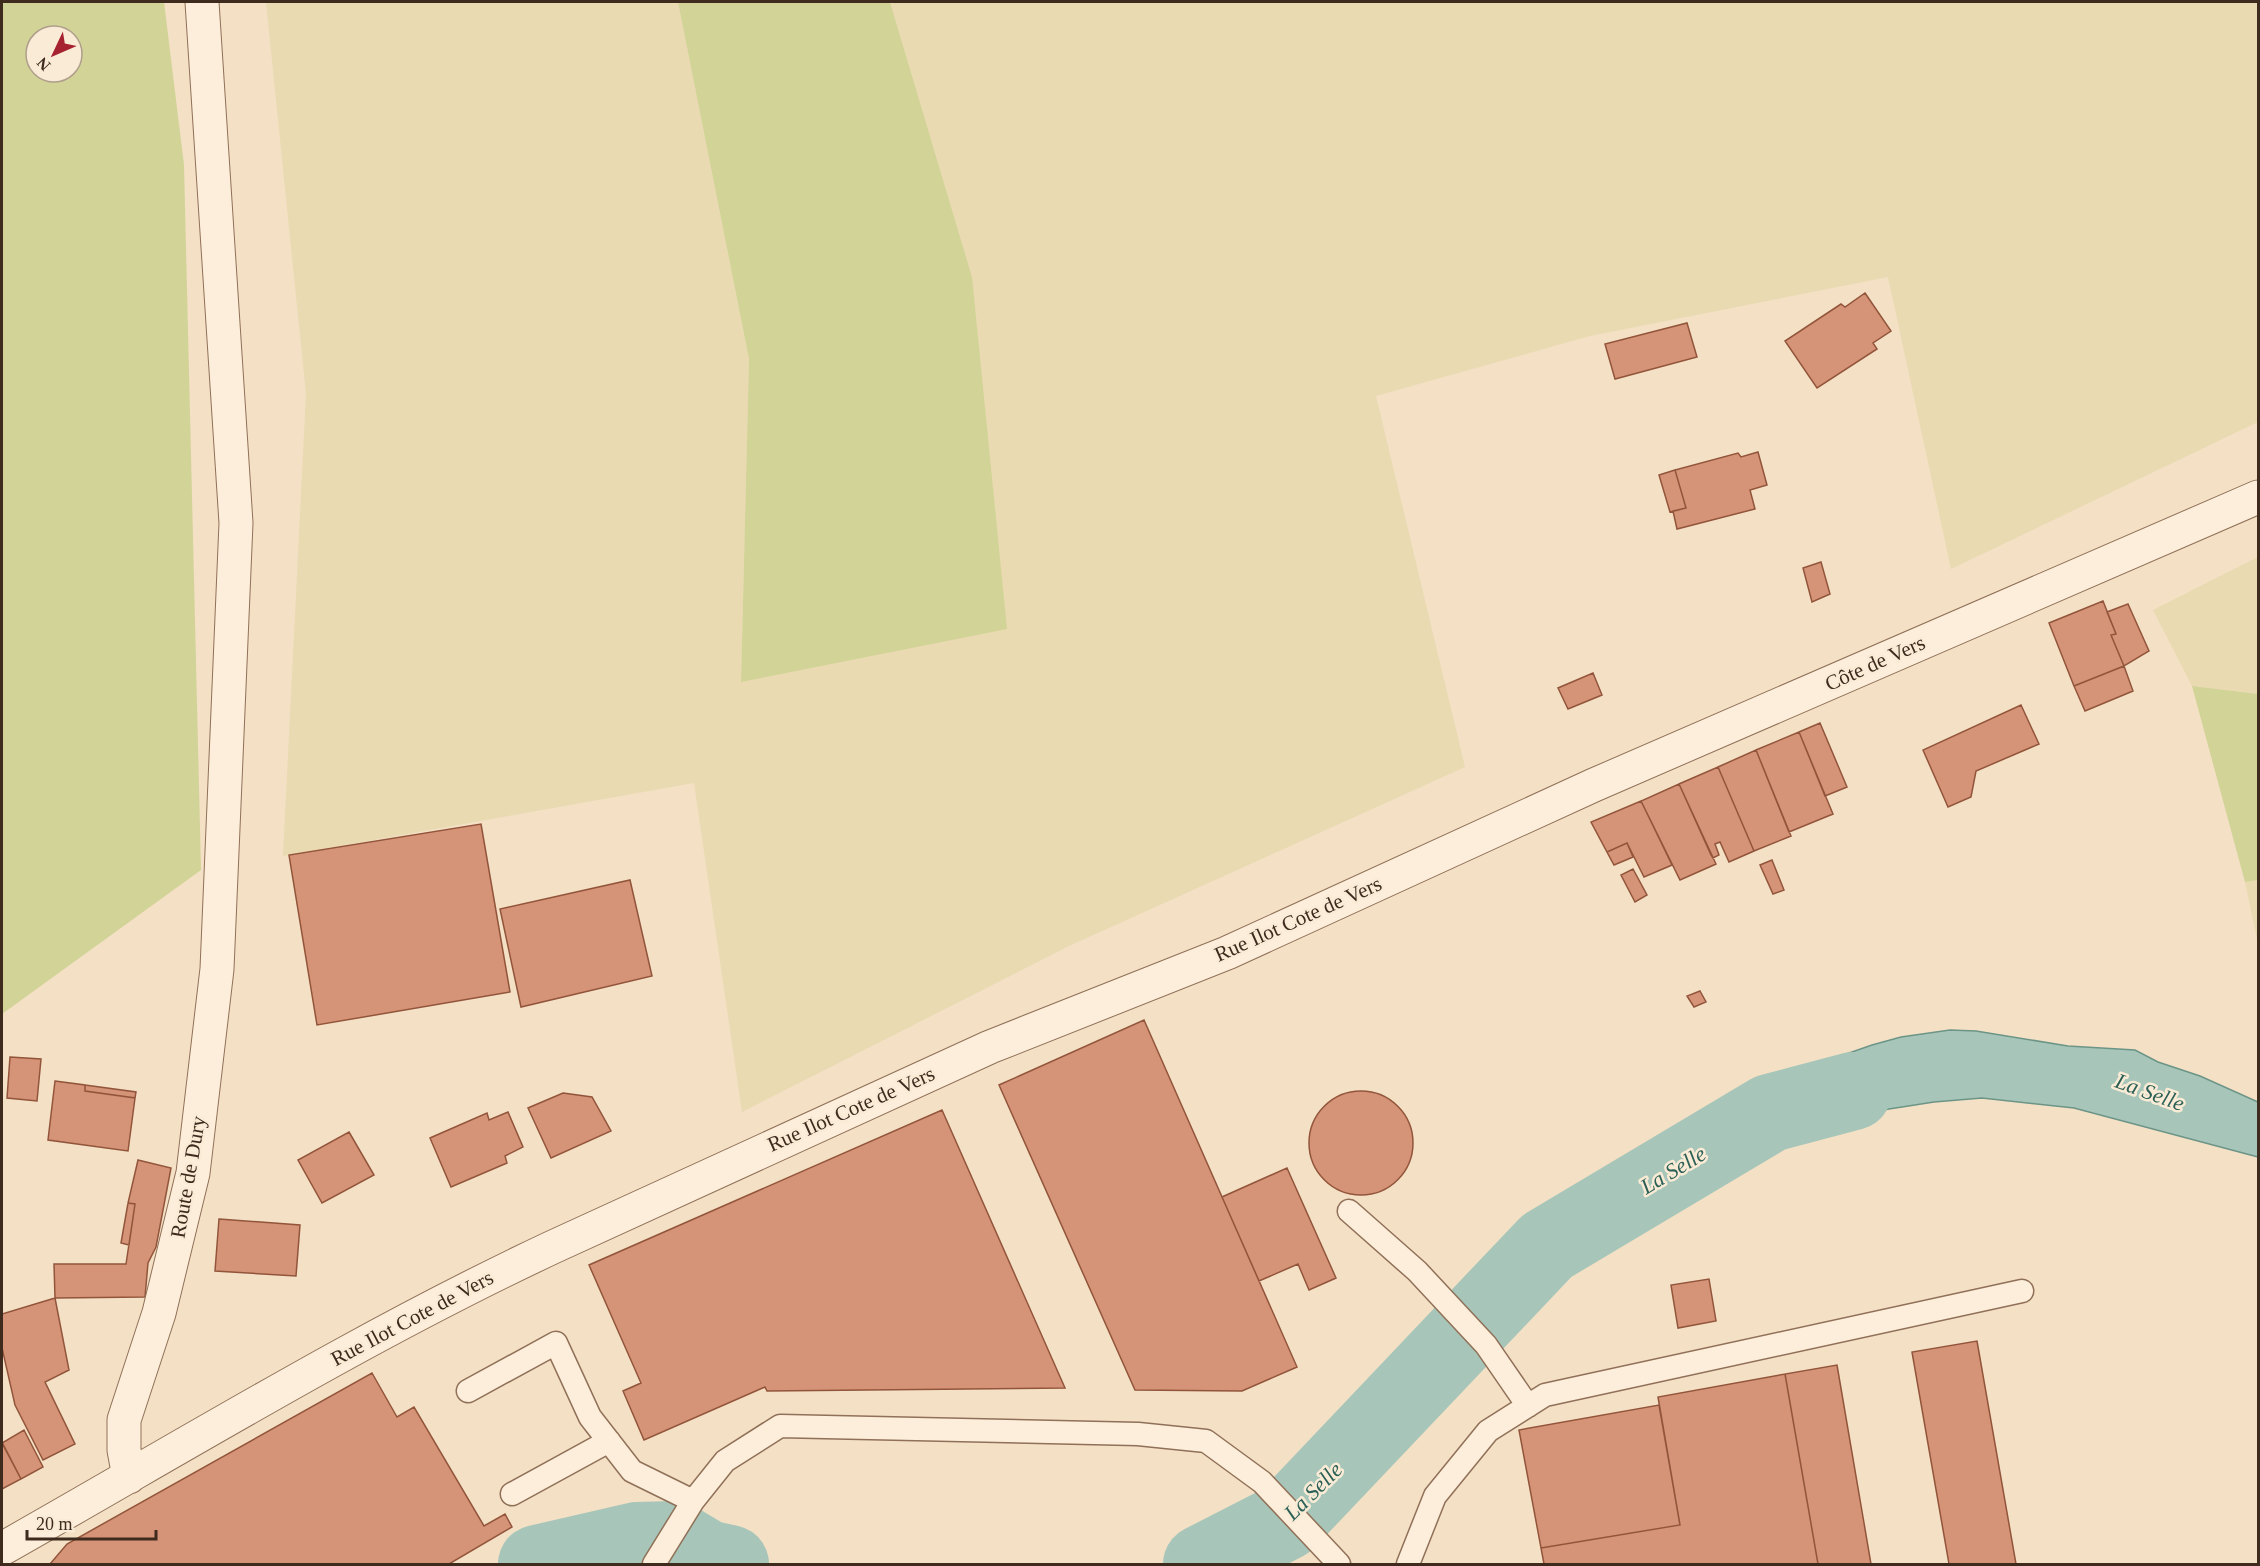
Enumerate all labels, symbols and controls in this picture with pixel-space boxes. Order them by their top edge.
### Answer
north arrow [24,24,84,84]
text: N [33,54,54,74]
street label: Côte de Vers [1821,630,1929,696]
street label: Rue Ilot Cote de Vers [1211,871,1385,967]
street label: Rue Ilot Cote de Vers [764,1061,938,1157]
water label: La Selle [2111,1068,2188,1116]
street label: Route de Dury [165,1114,211,1240]
water label: La Selle [1635,1141,1710,1200]
street label: Rue Ilot Cote de Vers [327,1265,497,1371]
water label: La Selle [1278,1457,1347,1526]
scale bar [27,1503,156,1541]
text: 20 m [36,1514,73,1534]

